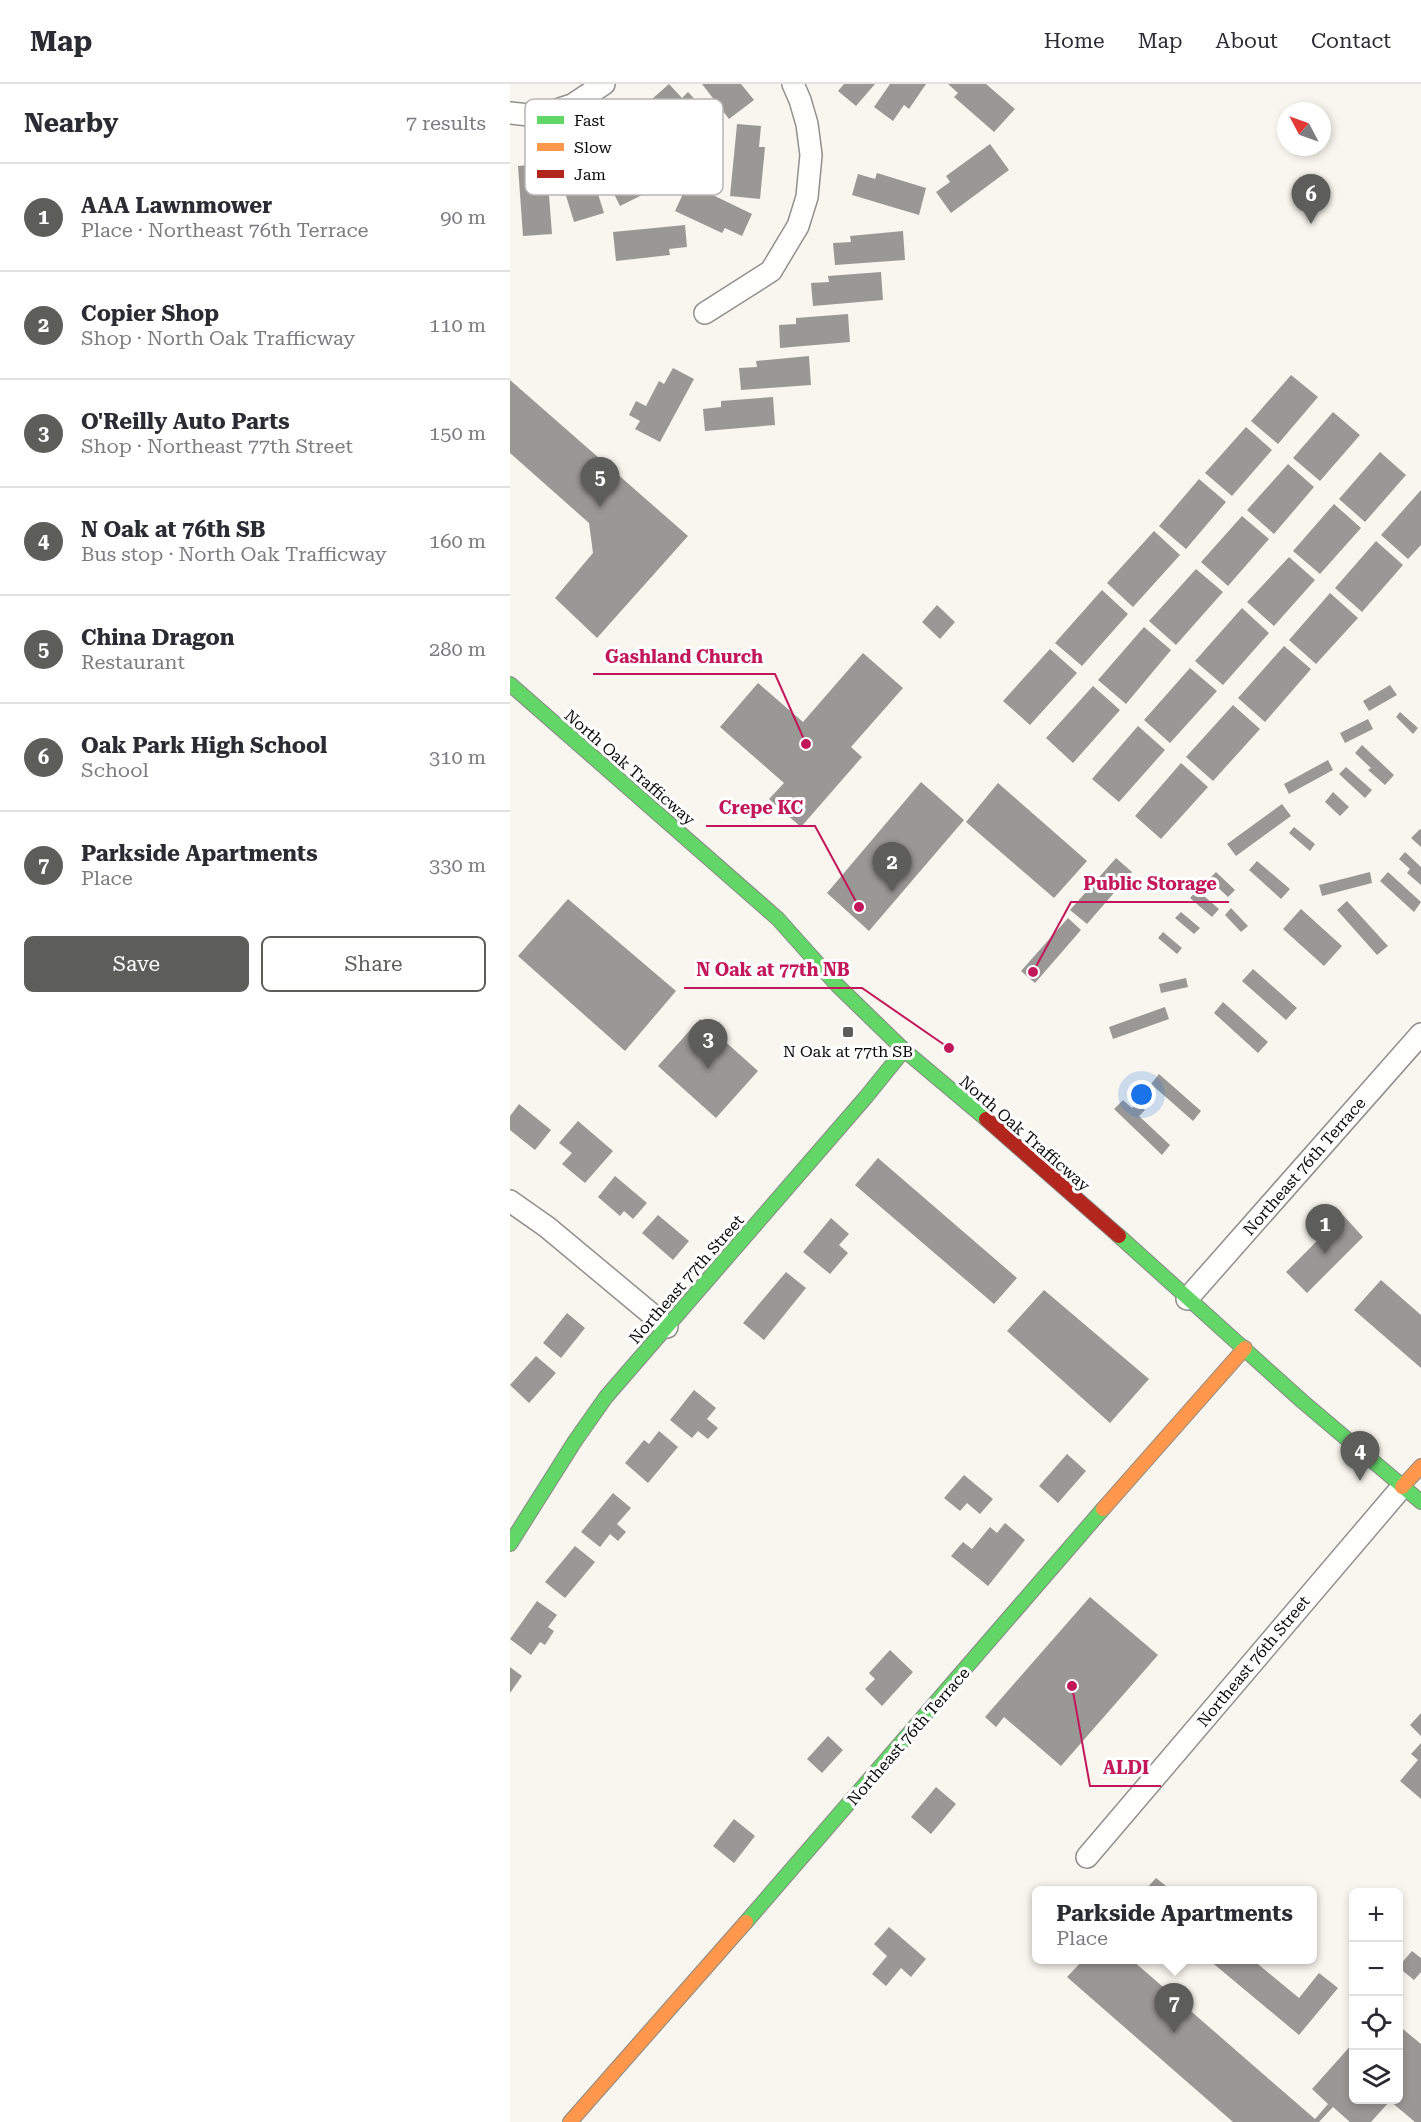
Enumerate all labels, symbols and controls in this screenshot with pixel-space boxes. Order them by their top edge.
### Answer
text: Map [30,25,92,58]
text: Home [1044,29,1105,53]
text: Map [1138,29,1183,53]
text: About [1216,29,1278,53]
text: Contact [1311,29,1391,53]
legend [525,99,723,195]
north arrow [1277,102,1331,156]
text: Nearby [24,108,118,138]
text: 7 results [406,111,486,135]
text: Fast [574,111,605,130]
text: Slow [574,138,612,157]
text: Jam [574,165,606,184]
pin: 6 [1292,174,1330,224]
text: AAA Lawnmower [81,193,272,218]
text: 1 [38,205,49,229]
text: 90 m [440,205,486,229]
text: Place · Northeast 76th Terrace [81,218,369,242]
text: Copier Shop [81,301,219,326]
text: 2 [38,313,49,337]
text: 110 m [429,313,486,337]
text: Shop · North Oak Trafficway [81,326,355,350]
text: O'Reilly Auto Parts [81,409,290,434]
text: 3 [38,421,49,445]
text: 150 m [429,421,486,445]
text: Shop · Northeast 77th Street [81,434,353,458]
pin: 5 [580,458,620,507]
text: N Oak at 76th SB [81,517,266,542]
text: 4 [38,529,49,553]
text: 160 m [429,529,486,553]
text: Bus stop · North Oak Trafficway [81,542,387,566]
text: China Dragon [81,625,234,650]
text: 5 [38,637,49,661]
text: 280 m [429,637,486,661]
callout: Gashland Church [593,638,775,674]
text: Gashland Church [605,646,763,667]
text: Restaurant [81,650,185,674]
street label: North Oak Trafficway [561,706,699,830]
text: Oak Park High School [81,733,327,758]
text: 6 [38,745,49,769]
text: 310 m [429,745,486,769]
text: School [81,758,149,782]
callout: Crepe KC [706,790,815,826]
text: Crepe KC [719,797,804,818]
text: Parkside Apartments [81,841,318,866]
pin: 2 [872,842,911,892]
text: 7 [38,853,49,877]
text: 330 m [429,853,486,877]
text: Place [81,866,133,890]
callout: Public Storage [1071,866,1229,902]
text: Public Storage [1083,873,1217,894]
button: Save [24,936,249,992]
button: Share [261,936,486,992]
callout: N Oak at 77th NB [684,952,862,988]
text: N Oak at 77th NB [696,959,850,980]
pin: 3 [688,1020,728,1069]
marker: N Oak at 77th SB [841,1025,855,1039]
place label: N Oak at 77th SB [783,1042,913,1061]
street label: North Oak Trafficway [956,1072,1094,1196]
your location [1127,1080,1156,1109]
street label: Northeast 76th Terrace [1239,1093,1370,1239]
pin: 1 [1306,1204,1344,1254]
street label: Northeast 77th Street [625,1211,748,1348]
pin: 4 [1340,1432,1380,1481]
street label: Northeast 76th Street [1193,1592,1314,1731]
street label: Northeast 76th Terrace [843,1663,974,1809]
callout: ALDI [1090,1750,1161,1786]
text: ALDI [1103,1757,1149,1778]
popup [1032,1886,1317,1964]
map controls [1349,1888,1403,2104]
button: + [1349,1888,1403,1942]
text: Parkside Apartments [1056,1901,1293,1926]
text: Place [1056,1926,1108,1950]
button: − [1349,1942,1403,1996]
pin: 7 [1154,1984,1194,2033]
button: locate [1349,1996,1403,2050]
button: layers [1349,2050,1403,2104]

